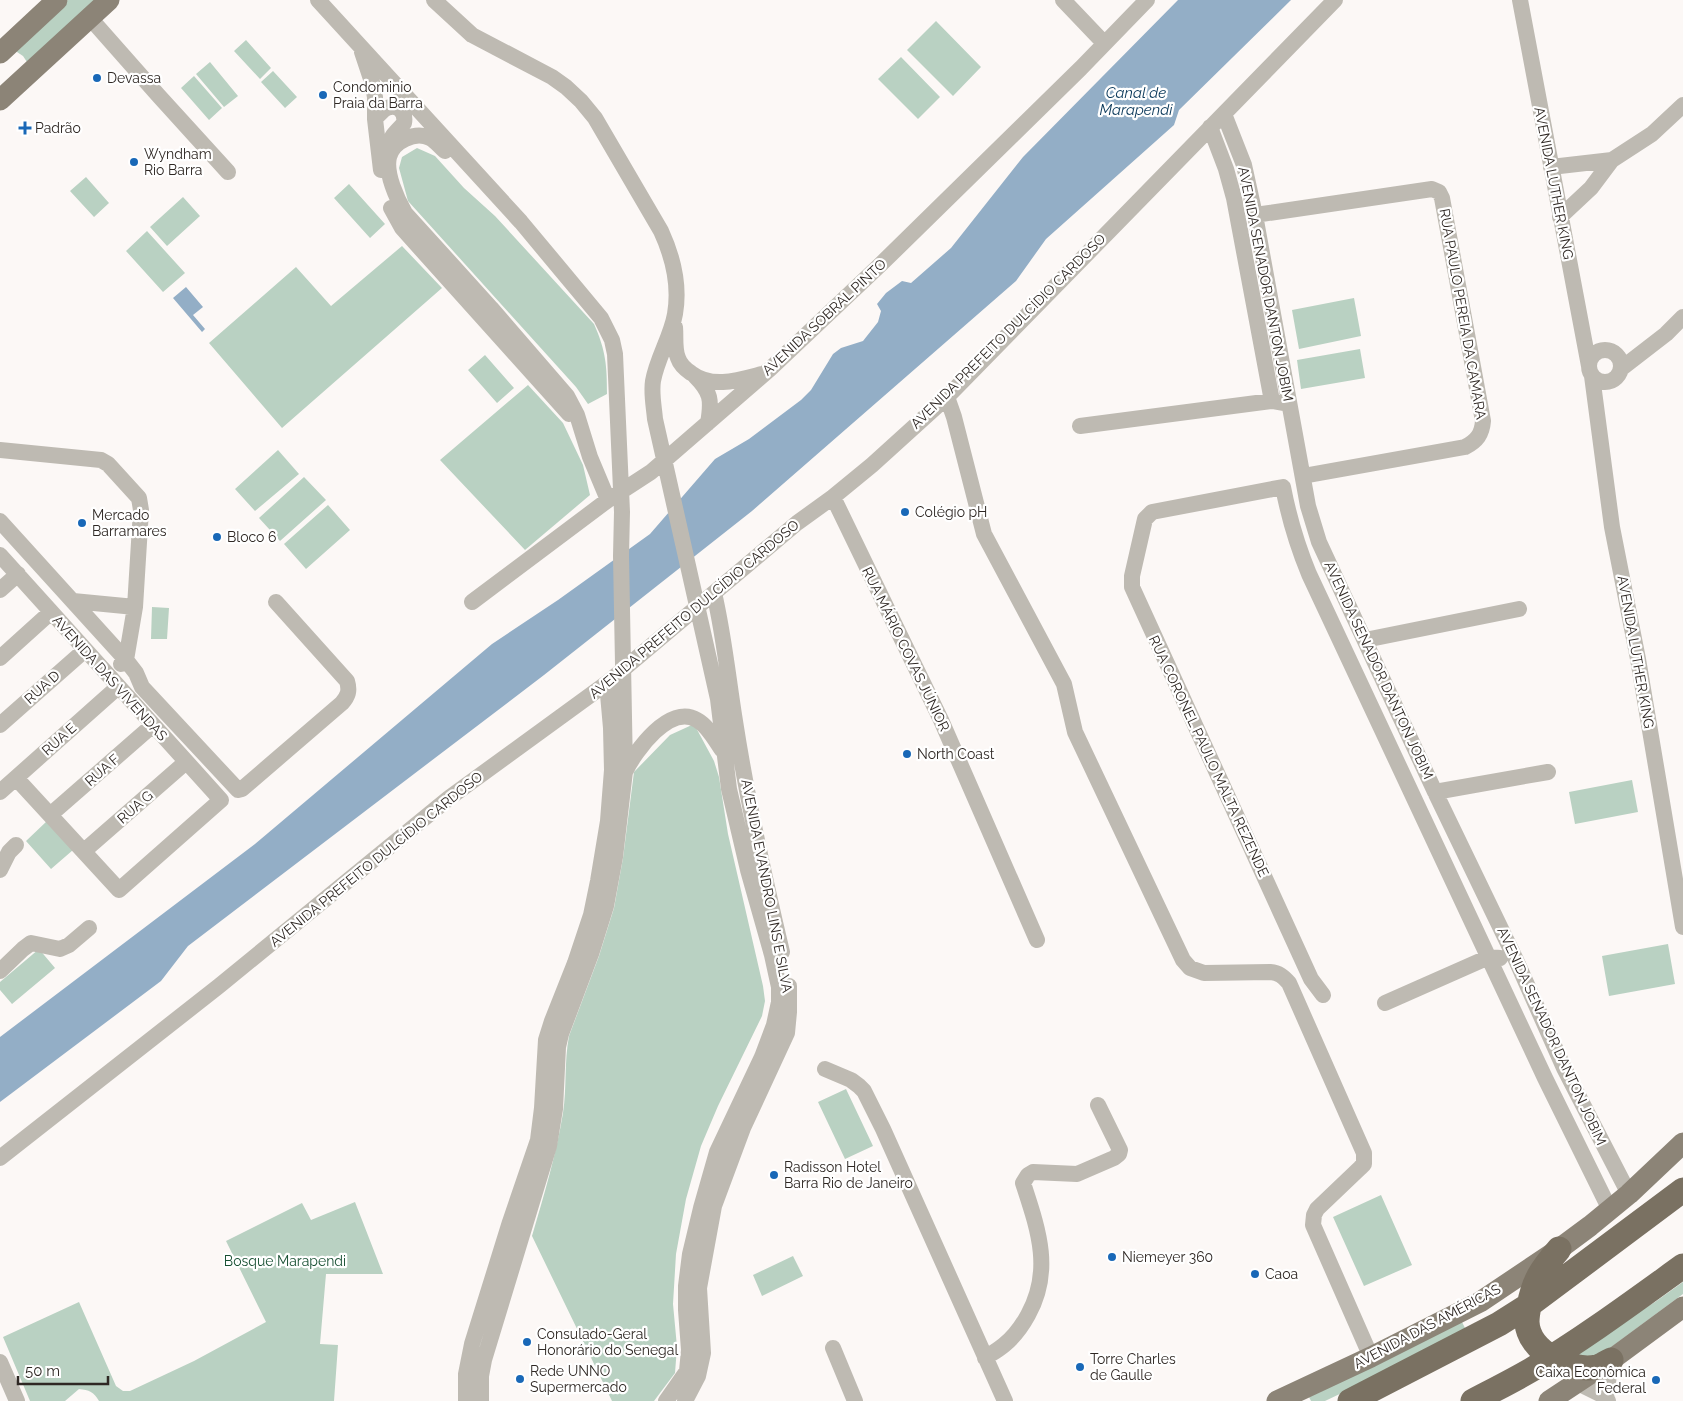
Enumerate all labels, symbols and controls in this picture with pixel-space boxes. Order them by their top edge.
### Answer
place label: Devassa [107,70,161,86]
marker: Devassa [91,72,103,84]
place label: Condominio Praia da Barra [333,79,423,111]
water label: Canal de Marapendi [1100,84,1173,119]
marker: Condominio Praia da Barra [317,89,329,101]
street label: AVENIDA LUTHER KING [1531,105,1577,261]
place label: Padrão [35,120,81,136]
marker: Padrão [19,122,31,134]
place label: Wyndham Rio Barra [144,146,212,178]
marker: Wyndham Rio Barra [128,156,140,168]
street label: AVENIDA SENADOR DANTON JOBIM [1235,165,1297,403]
street label: RUA PAULO PEREIA DA CAMARA [1437,207,1490,421]
street label: AVENIDA PREFEITO DULCÍDIO CARDOSO [907,230,1109,432]
street label: AVENIDA SOBRAL PINTO [759,256,889,378]
place label: Colégio pH [915,504,987,520]
marker: Colégio pH [899,506,911,518]
place label: Mercado Barramares [92,507,167,539]
street label: AVENIDA PREFEITO DULCÍDIO CARDOSO [585,516,802,701]
marker: Mercado Barramares [76,517,88,529]
place label: Bloco 6 [227,529,276,545]
marker: Bloco 6 [211,531,223,543]
street label: AVENIDA SENADOR DANTON JOBIM [1321,558,1437,782]
street label: RUA MÁRIO COVAS JÚNIOR [859,564,954,734]
street label: AVENIDA LUTHER KING [1615,574,1657,730]
street label: AVENIDA DAS VIVENDAS [49,612,171,744]
street label: RUA CORONEL PAULO MALTA REZENDE [1146,633,1272,879]
street label: RUA D [21,667,63,707]
street label: RUA E [39,720,79,758]
place label: North Coast [917,746,995,762]
marker: North Coast [901,748,913,760]
street label: RUA F [82,751,122,789]
street label: AVENIDA PREFEITO DULCÍDIO CARDOSO [266,767,485,950]
street label: AVENIDA EVANDRO LINS E SILVA [738,778,796,995]
street label: RUA G [114,787,156,827]
street label: AVENIDA SENADOR DANTON JOBIM [1494,924,1610,1148]
place label: Radisson Hotel Barra Rio de Janeiro [784,1159,913,1191]
marker: Radisson Hotel Barra Rio de Janeiro [768,1169,780,1181]
place label: Niemeyer 360 [1122,1249,1213,1265]
marker: Niemeyer 360 [1106,1251,1118,1263]
park label: Bosque Marapendi [224,1253,346,1269]
place label: Caoa [1265,1266,1298,1282]
marker: Caoa [1249,1268,1261,1280]
street label: AVENIDA DAS AMÉRICAS [1350,1279,1504,1372]
place label: Consulado-Geral Honorário do Senegal [537,1326,678,1358]
marker: Consulado-Geral Honorário do Senegal [521,1336,533,1348]
place label: Torre Charles de Gaulle [1090,1351,1176,1383]
scale bar [18,1354,108,1386]
marker: Torre Charles de Gaulle [1074,1361,1086,1373]
text: 50 m [25,1362,60,1380]
place label: Rede UNNO Supermercado [530,1363,627,1395]
place label: Caixa Econômica Federal [1536,1364,1646,1396]
marker: Rede UNNO Supermercado [514,1373,526,1385]
marker: Caixa Econômica Federal [1650,1374,1662,1386]

